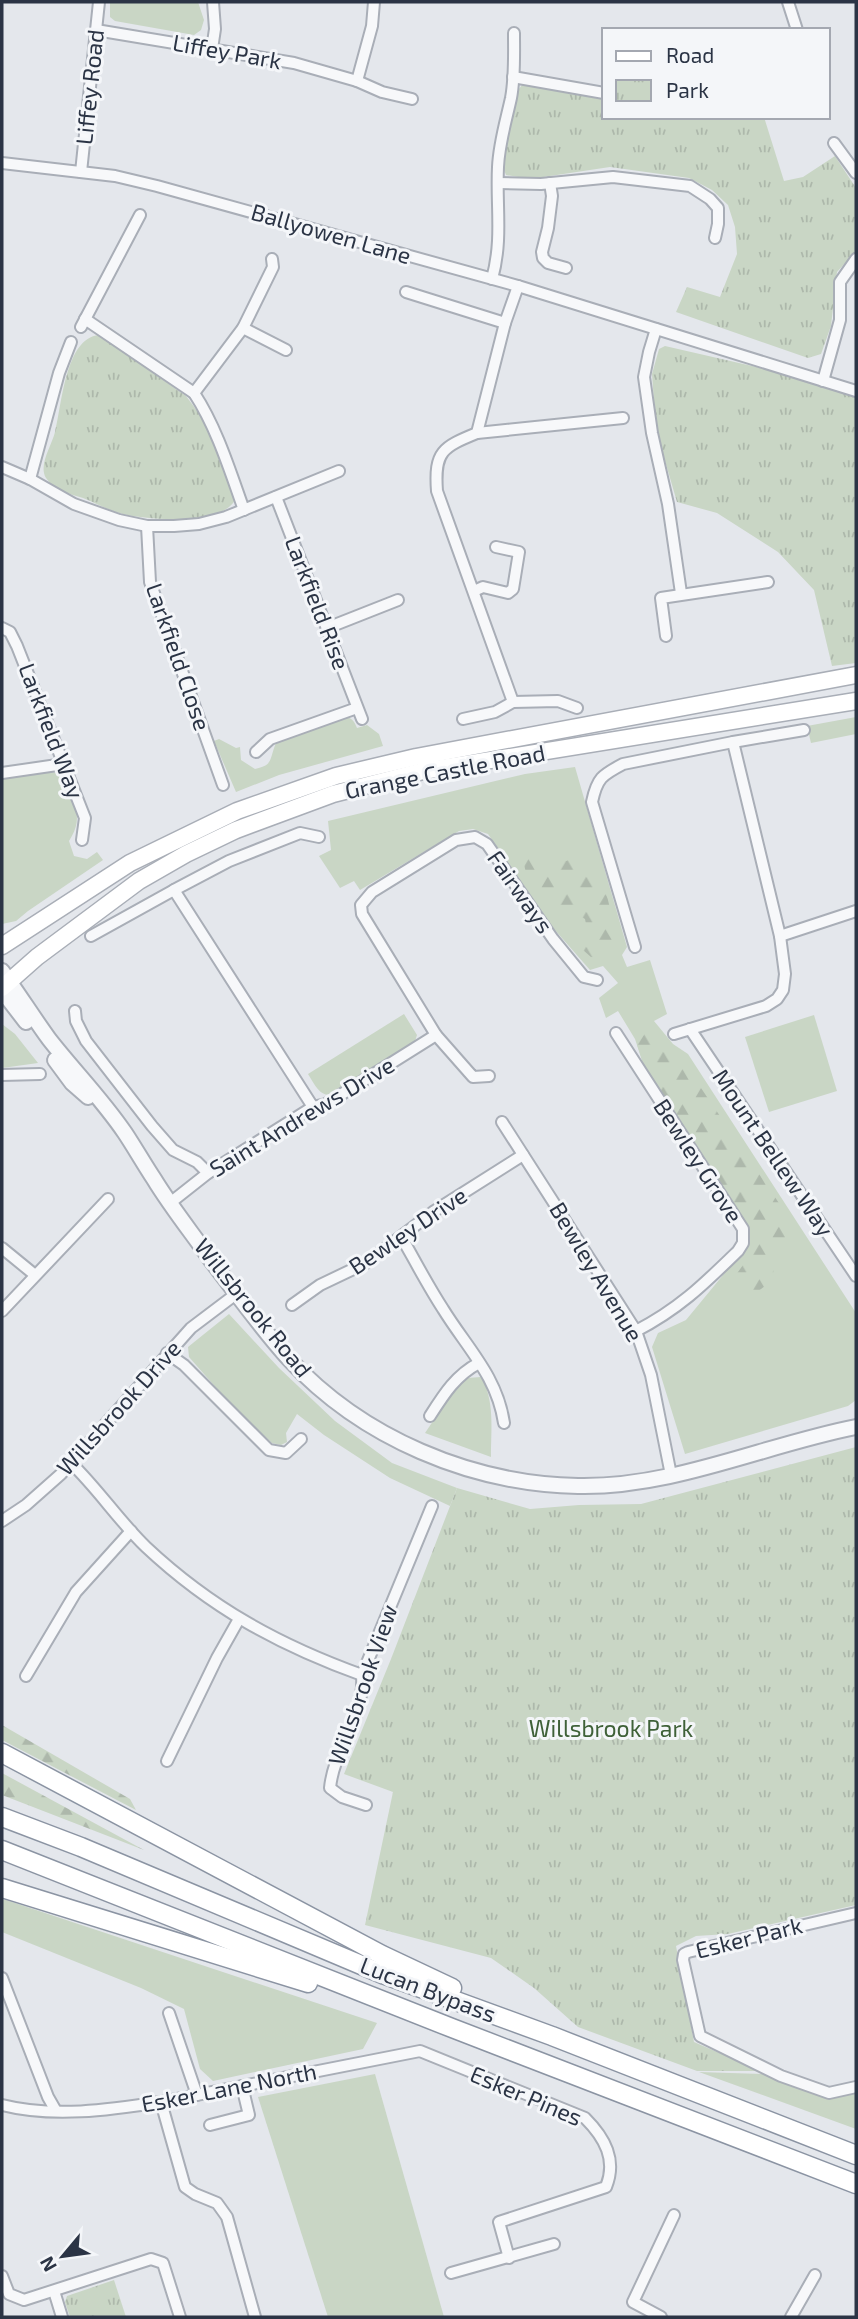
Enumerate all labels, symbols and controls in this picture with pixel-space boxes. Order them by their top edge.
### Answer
street label: Liffey Road [69,28,109,146]
street label: Liffey Park [171,28,284,74]
legend [602,28,830,119]
text: Road [666,42,714,67]
text: Park [666,77,709,102]
street label: Ballyowen Lane [248,197,414,269]
street label: Larkfield Rise [280,532,356,673]
street label: Larkfield Close [141,579,217,734]
street label: Larkfield Way [13,659,91,802]
street label: Grange Castle Road [342,738,547,804]
street label: Fairways [482,845,559,938]
street label: Saint Andrews Drive [204,1050,399,1182]
street label: Mount Bellew Way [707,1063,840,1241]
street label: Bewley Grove [648,1093,749,1228]
street label: Bewley Drive [343,1181,472,1280]
street label: Bewley Avenue [544,1197,650,1346]
street label: Willsbrook Road [189,1232,318,1382]
street label: Willsbrook Drive [50,1334,186,1481]
street label: Willsbrook View [321,1601,403,1769]
park label: Willsbrook Park [529,1714,694,1742]
street label: Esker Park [692,1910,805,1964]
street label: Lucan Bypass [357,1950,500,2028]
street label: Esker Lane North [139,2056,319,2118]
street label: Esker Pines [466,2059,587,2131]
north arrow [28,2221,98,2291]
text: N [34,2253,61,2276]

